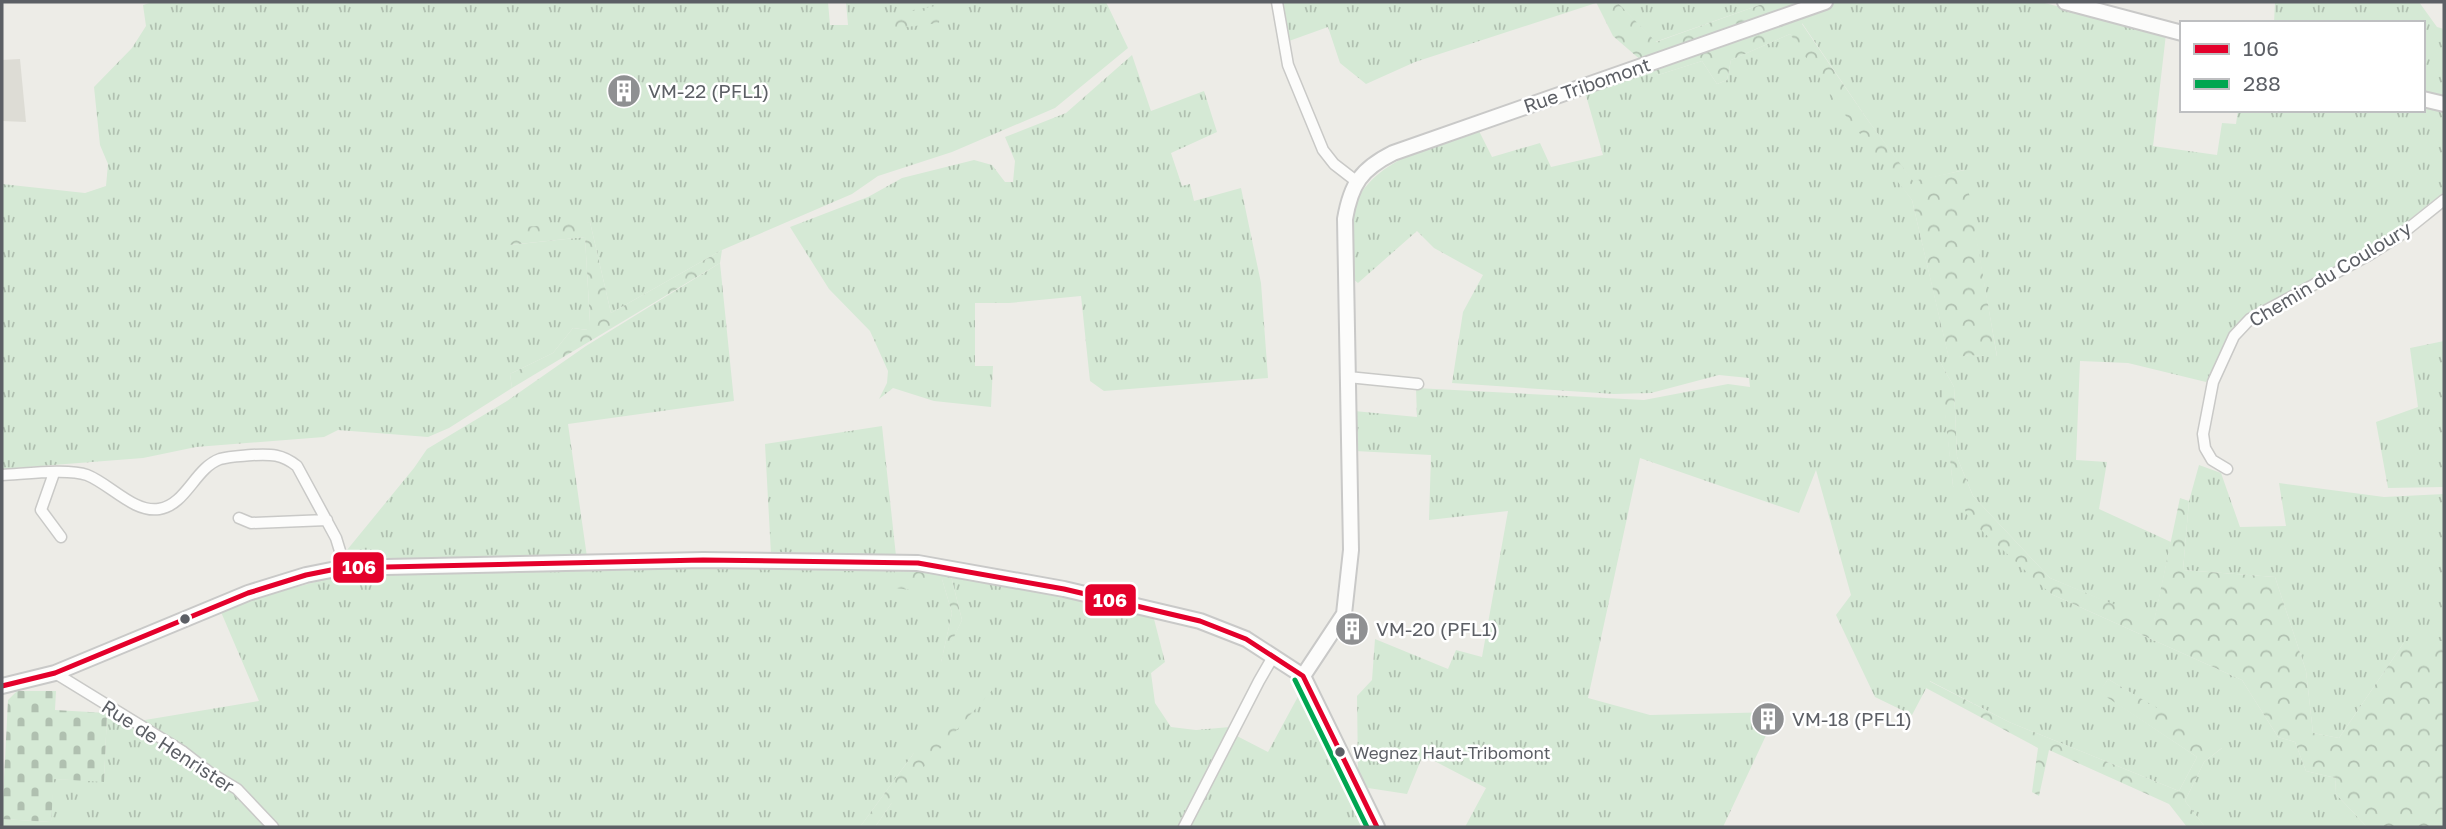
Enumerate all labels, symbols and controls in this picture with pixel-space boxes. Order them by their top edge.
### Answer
legend [2180,21,2425,112]
text: 106 [2243,35,2279,61]
street label: Rue Tribomont [1520,52,1653,117]
text: 288 [2243,70,2281,96]
building icon: VM-22 (PFL1) [605,72,643,110]
place label: VM-22 (PFL1) [648,79,769,102]
street label: Chemin du Couloury [2244,216,2415,331]
line badge: 106 [332,551,385,584]
text: 106 [342,555,376,578]
line badge: 106 [1084,583,1137,617]
text: 106 [1093,588,1127,611]
building icon: VM-20 (PFL1) [1333,610,1371,648]
unlabelled marker [178,612,192,626]
place label: VM-20 (PFL1) [1376,617,1498,640]
street label: Rue de Henrister [98,694,239,797]
building icon: VM-18 (PFL1) [1749,700,1787,738]
place label: VM-18 (PFL1) [1792,707,1912,730]
place label: Wegnez Haut-Tribomont [1353,742,1551,763]
marker: Wegnez Haut-Tribomont [1333,745,1347,759]

